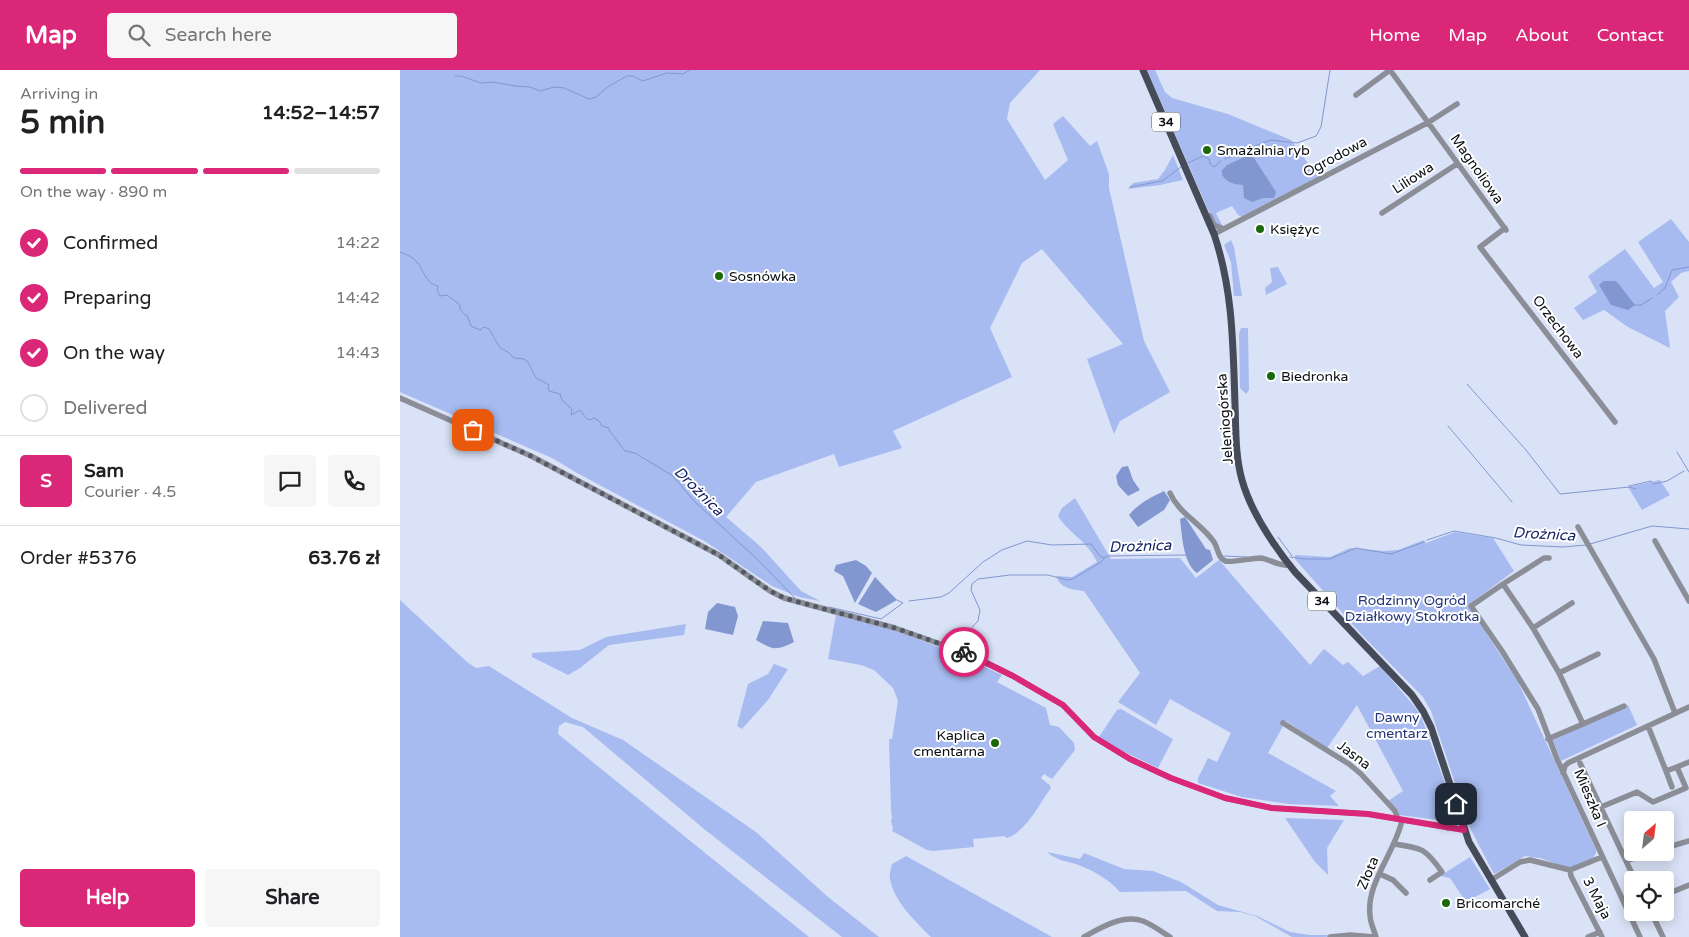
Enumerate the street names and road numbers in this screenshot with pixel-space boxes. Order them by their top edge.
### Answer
road number: 34 [1152,112,1180,132]
street label: Magnoliowa [1447,131,1507,207]
street label: Ogrodowa [1300,133,1370,181]
street label: Liliowa [1389,158,1437,198]
street label: Orzechowa [1529,292,1587,362]
street label: Jeleniogórska [1213,373,1237,465]
road number: 34 [1308,592,1336,610]
street label: Jasna [1334,737,1374,773]
street label: Mieszka I [1570,766,1610,830]
street label: Złota [1353,854,1383,892]
street label: 3 Maja [1579,874,1615,922]

